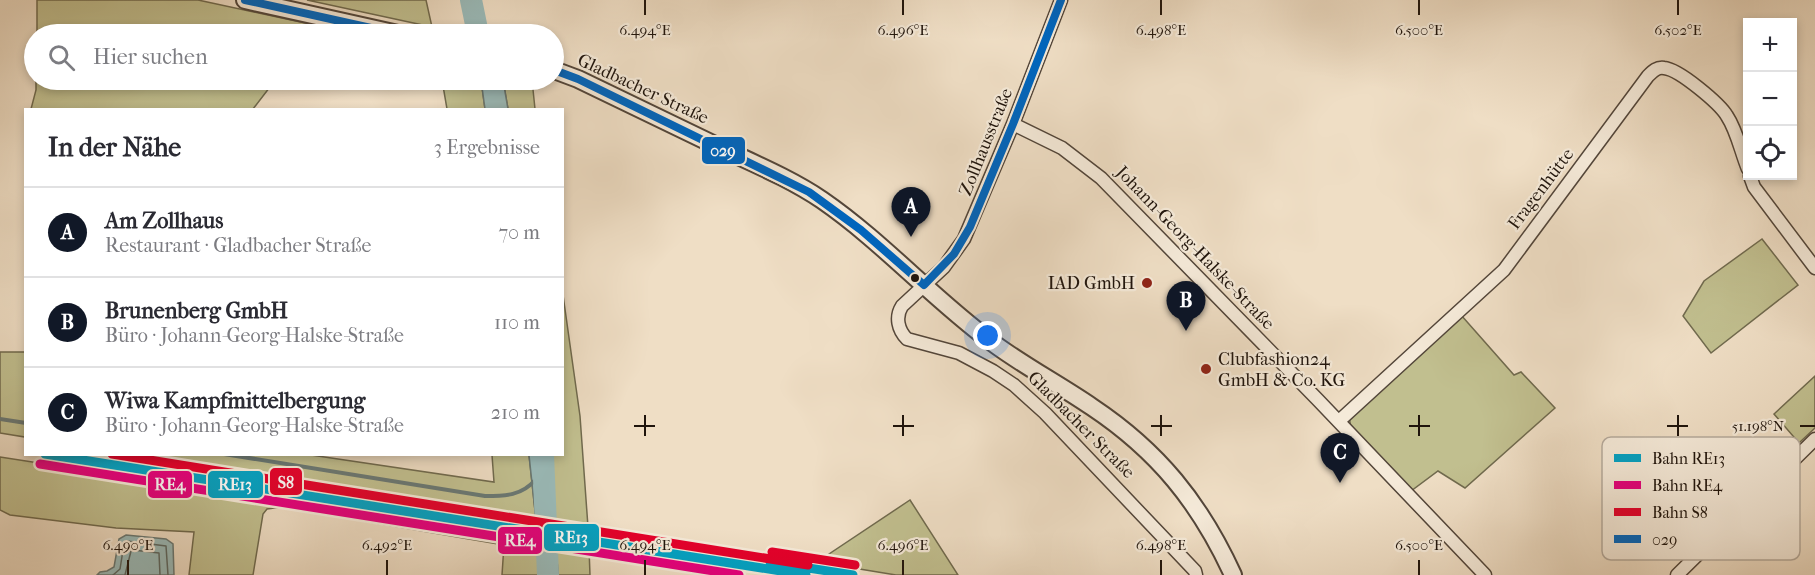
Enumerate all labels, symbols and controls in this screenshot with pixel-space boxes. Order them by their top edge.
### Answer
map controls [1743,18,1797,180]
button: + [1743,18,1797,72]
text: 6.494°E [619,21,671,39]
text: 6.496°E [878,21,928,39]
text: 6.498°E [1136,21,1186,39]
text: 6.500°E [1395,21,1443,39]
text: 6.502°E [1654,21,1702,39]
search box [24,24,564,90]
icon: search [45,41,78,74]
text: Hier suchen [93,44,208,70]
street label: Gladbacher Straße [574,49,712,129]
button: − [1743,72,1797,126]
street label: Zollhausstraße [955,85,1017,199]
button: locate [1743,126,1797,180]
text: In der Nähe [48,132,181,163]
text: 3 Ergebnisse [434,136,540,159]
line badge: 029 [701,136,746,165]
text: 029 [710,141,736,161]
street label: Fragenhütte [1504,144,1578,234]
street label: Johann-Georg-Halske-Straße [1110,160,1279,334]
pin: A [892,188,930,237]
text: Am Zollhaus [105,208,223,234]
text: A [61,221,74,244]
text: 70 m [498,221,540,244]
text: Restaurant · Gladbacher Straße [105,234,371,257]
unlabelled marker [909,272,921,284]
place label: IAD GmbH [1048,273,1135,294]
marker: IAD GmbH [1140,276,1154,290]
pin: B [1166,282,1206,331]
text: Brunenberg GmbH [105,298,288,324]
text: B [61,311,74,334]
text: 110 m [494,311,540,334]
your location [973,321,1002,350]
text: Büro · Johann-Georg-Halske-Straße [105,324,404,347]
place label: Clubfashion24 GmbH & Co. KG [1218,349,1346,391]
marker: Clubfashion24 GmbH & Co. KG [1199,362,1213,376]
street label: Gladbacher Straße [1023,367,1139,483]
text: Wiwa Kampfmittelbergung [105,388,365,414]
text: C [61,401,74,424]
text: 210 m [491,401,540,424]
text: Büro · Johann-Georg-Halske-Straße [105,414,404,437]
text: 51.198°N [1732,417,1785,435]
pin: C [1320,434,1360,483]
legend [1602,437,1800,560]
text: Bahn RE13 [1652,449,1725,468]
line badge: S8 [269,467,303,496]
line badge: RE4 [147,470,193,499]
line badge: RE13 [207,470,264,499]
text: S8 [278,473,294,492]
text: RE4 [155,475,187,495]
text: RE13 [218,475,252,495]
text: Bahn RE4 [1652,476,1723,495]
text: Bahn S8 [1652,503,1708,522]
line badge: RE13 [543,523,600,552]
line badge: RE4 [497,526,543,555]
text: RE13 [554,528,588,548]
text: 029 [1652,530,1677,549]
text: RE4 [505,531,537,551]
text: 6.490°E [102,536,154,554]
text: 6.492°E [362,536,412,554]
text: 6.494°E [619,536,671,554]
text: 6.496°E [878,536,928,554]
text: 6.498°E [1136,536,1186,554]
text: 6.500°E [1395,536,1443,554]

